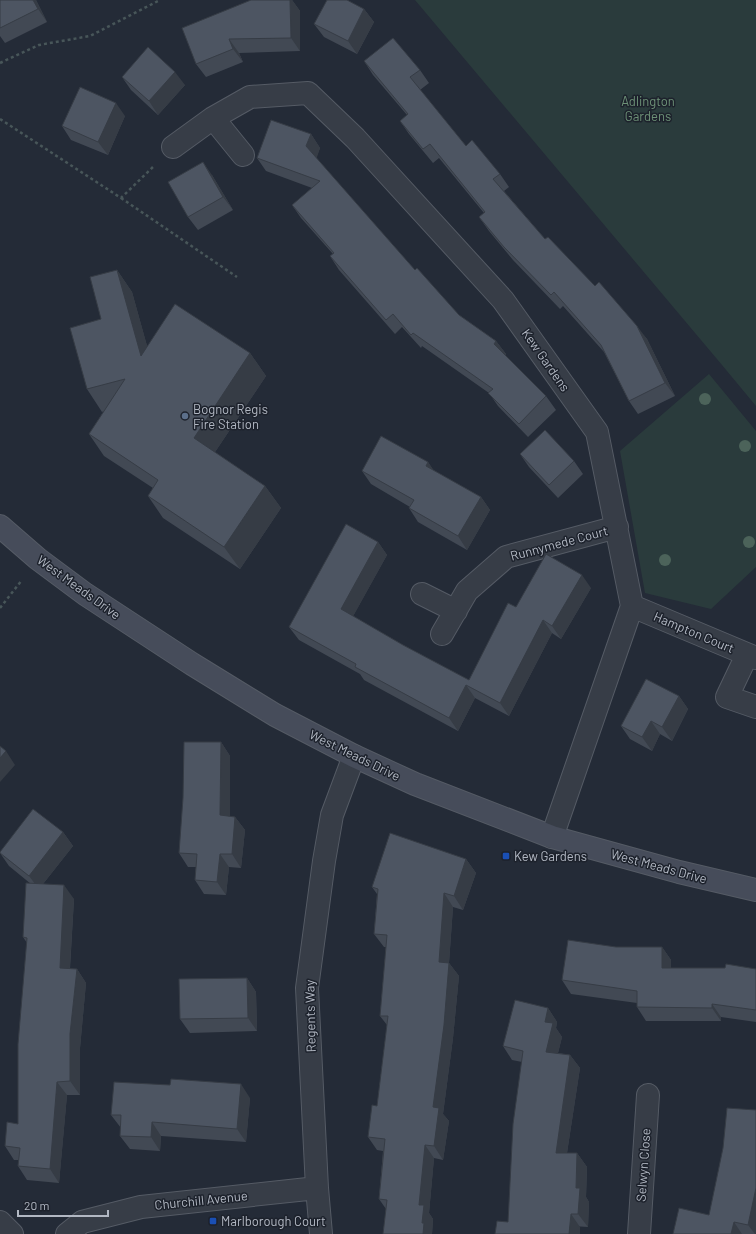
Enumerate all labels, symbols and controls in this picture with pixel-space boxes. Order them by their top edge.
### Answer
park label: Adlington Gardens [621,93,675,124]
street label: Kew Gardens [519,326,573,394]
place label: Bognor Regis Fire Station [193,401,268,432]
marker: Bognor Regis Fire Station [180,411,190,421]
street label: Runnymede Court [508,522,610,564]
street label: West Meads Drive [34,551,124,623]
street label: Hampton Court [651,608,737,656]
street label: West Meads Drive [307,726,403,784]
street label: West Meads Drive [609,845,709,887]
place label: Kew Gardens [514,848,587,864]
marker: Kew Gardens [501,851,511,861]
street label: Regents Way [301,980,319,1052]
street label: Selwyn Close [632,1128,654,1202]
street label: Churchill Avenue [154,1187,248,1213]
scale bar [18,1192,108,1218]
text: 20 m [24,1198,50,1212]
place label: Marlborough Court [221,1213,326,1229]
marker: Marlborough Court [208,1216,218,1226]

